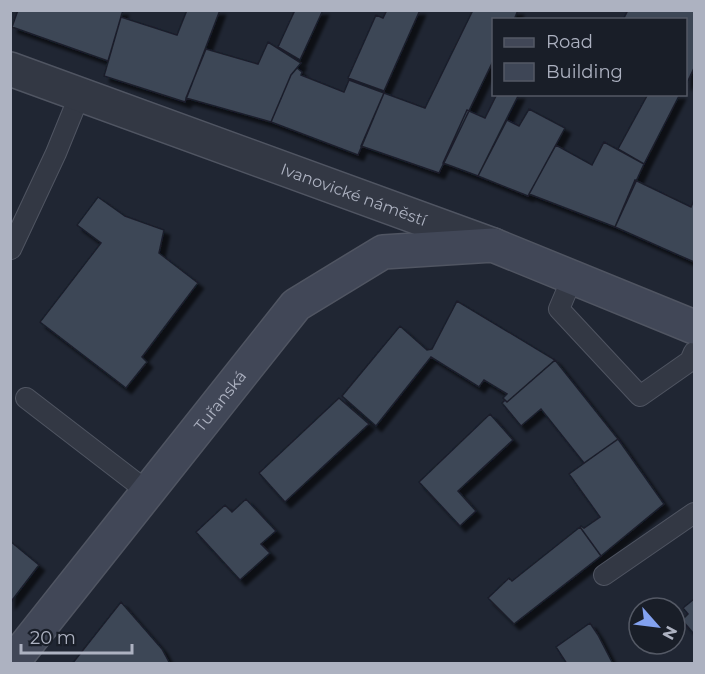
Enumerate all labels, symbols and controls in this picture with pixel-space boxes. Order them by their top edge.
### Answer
legend [492,18,687,96]
text: Road [546,31,593,53]
text: Building [546,61,623,83]
street label: Ivanovické náměstí [278,160,430,230]
street label: Tuřanská [190,367,250,435]
north arrow [627,596,687,656]
scale bar [21,617,132,655]
text: N [658,623,681,643]
text: 20 m [30,627,76,649]

